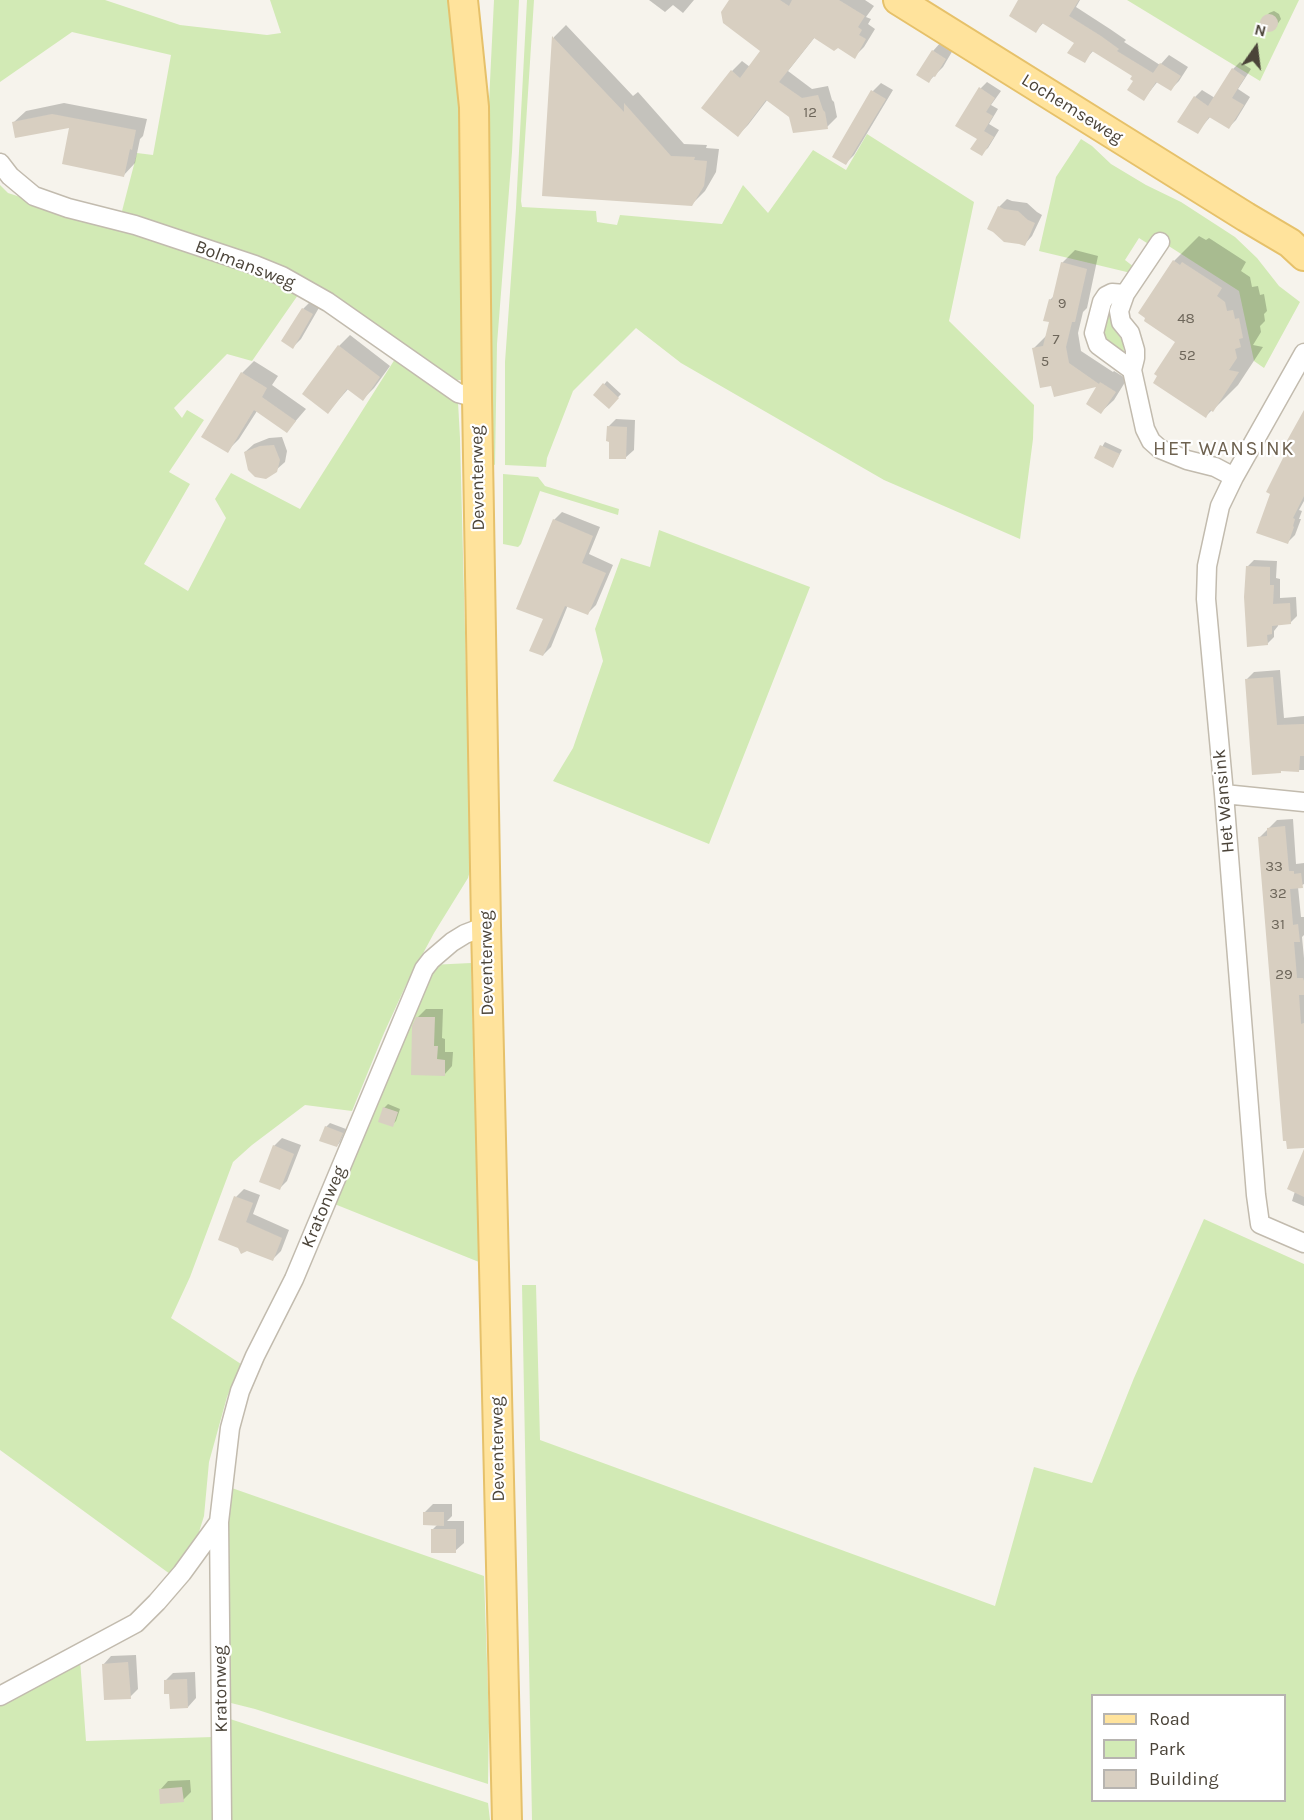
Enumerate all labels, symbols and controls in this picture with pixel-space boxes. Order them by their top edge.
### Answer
north arrow [1226,18,1286,78]
text: N [1253,19,1268,41]
street label: Lochemseweg [1017,69,1127,149]
house number: 12 [803,104,817,122]
street label: Bolmansweg [192,236,298,294]
house number: 9 [1058,295,1066,313]
house number: 48 [1177,310,1195,328]
house number: 7 [1052,331,1060,349]
house number: 52 [1178,347,1196,365]
house number: 5 [1041,353,1049,371]
street label: Deventerweg [466,425,490,531]
district label: HET WANSINK [1153,437,1295,461]
street label: Het Wansink [1209,748,1239,854]
house number: 33 [1265,858,1283,876]
house number: 32 [1269,885,1287,903]
street label: Deventerweg [475,910,499,1016]
house number: 31 [1271,916,1285,934]
house number: 29 [1275,966,1293,984]
street label: Kratonweg [297,1163,351,1251]
street label: Deventerweg [486,1396,510,1502]
street label: Kratonweg [209,1645,233,1733]
legend [1091,1694,1286,1802]
text: Road [1149,1708,1190,1730]
text: Park [1149,1738,1186,1760]
text: Building [1149,1768,1219,1790]

